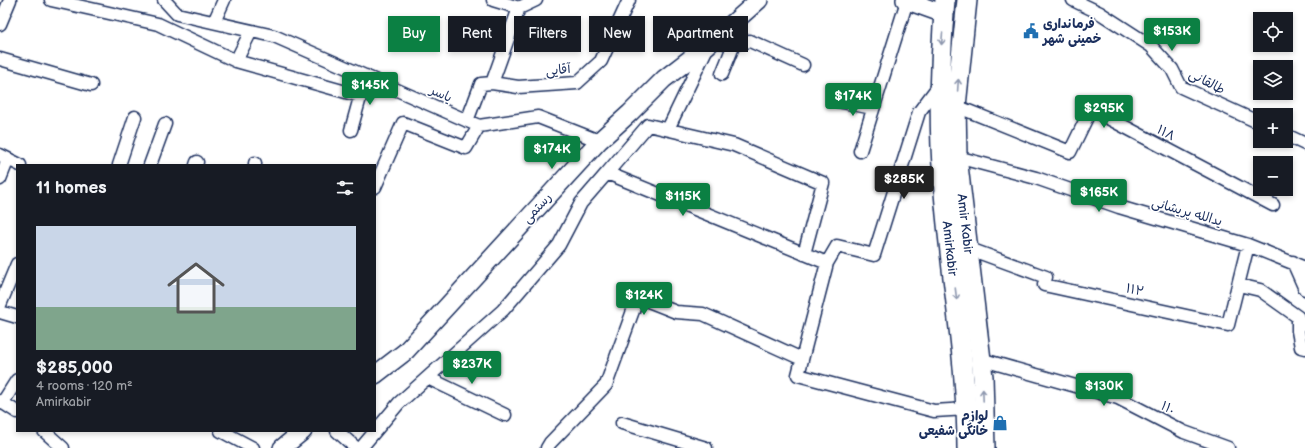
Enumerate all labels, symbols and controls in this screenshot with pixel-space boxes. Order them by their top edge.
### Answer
map controls [1253,12,1293,196]
button: locate [1253,12,1293,52]
chip: Buy [388,16,440,52]
chip: Rent [448,16,506,52]
chip: Filters [514,16,581,52]
chip: New [589,16,645,52]
chip: Apartment [653,16,748,52]
place label: فرمانداری خمینی شهر [1041,16,1102,47]
pin: $153K [1144,18,1200,52]
public building icon: فرمانداری خمینی شهر [1022,22,1040,40]
text: $153K [1153,23,1191,39]
one-way arrow [938,32,946,45]
button: layers [1253,60,1293,100]
street label: آقایی [545,61,572,80]
street label: طالقانی [1186,66,1228,99]
pin: $145K [342,72,398,106]
text: $145K [351,77,389,93]
one-way arrow [954,79,961,92]
street label: یاسر [426,82,455,106]
pin: $174K [825,83,881,117]
text: $174K [834,88,872,104]
pin: $295K [1076,95,1132,129]
text: $295K [1084,100,1124,116]
button: + [1253,108,1293,148]
street label: ۱۱۸ [1154,122,1178,144]
pin: $174K [524,136,580,170]
text: $174K [533,141,571,157]
button: − [1253,156,1293,196]
pin: $285K [876,166,932,200]
text: $285K [884,171,924,187]
icon: filters [334,177,356,199]
text: 11 homes [36,178,107,198]
pin: $165K [1071,179,1127,213]
pin: $115K [655,183,711,217]
text: $165K [1080,184,1118,200]
text: $115K [665,188,701,204]
street label: رستمی [519,189,556,227]
street label: Amir Kabir [953,193,976,255]
street label: یدالله پریشانی [1150,194,1224,231]
street label: Amirkabir [939,220,961,277]
icon: home [160,252,232,324]
street label: ۱۱۲ [1124,280,1146,300]
pin: $124K [616,282,672,316]
text: $124K [625,287,663,303]
one-way arrow [952,287,959,300]
pin: $237K [444,351,500,385]
text: $237K [452,356,492,372]
text: $285,000 [36,358,113,378]
pin: $130K [1076,373,1132,407]
text: 4 rooms · 120 m² [36,378,133,394]
text: $130K [1085,378,1123,394]
one-way arrow [979,389,987,402]
text: Amirkabir [36,394,91,410]
street label: ۱۱۰ [1158,398,1178,418]
place label: لوازم خانگی شفیعی [919,408,988,439]
shop icon: لوازم خانگی شفیعی [991,414,1009,432]

